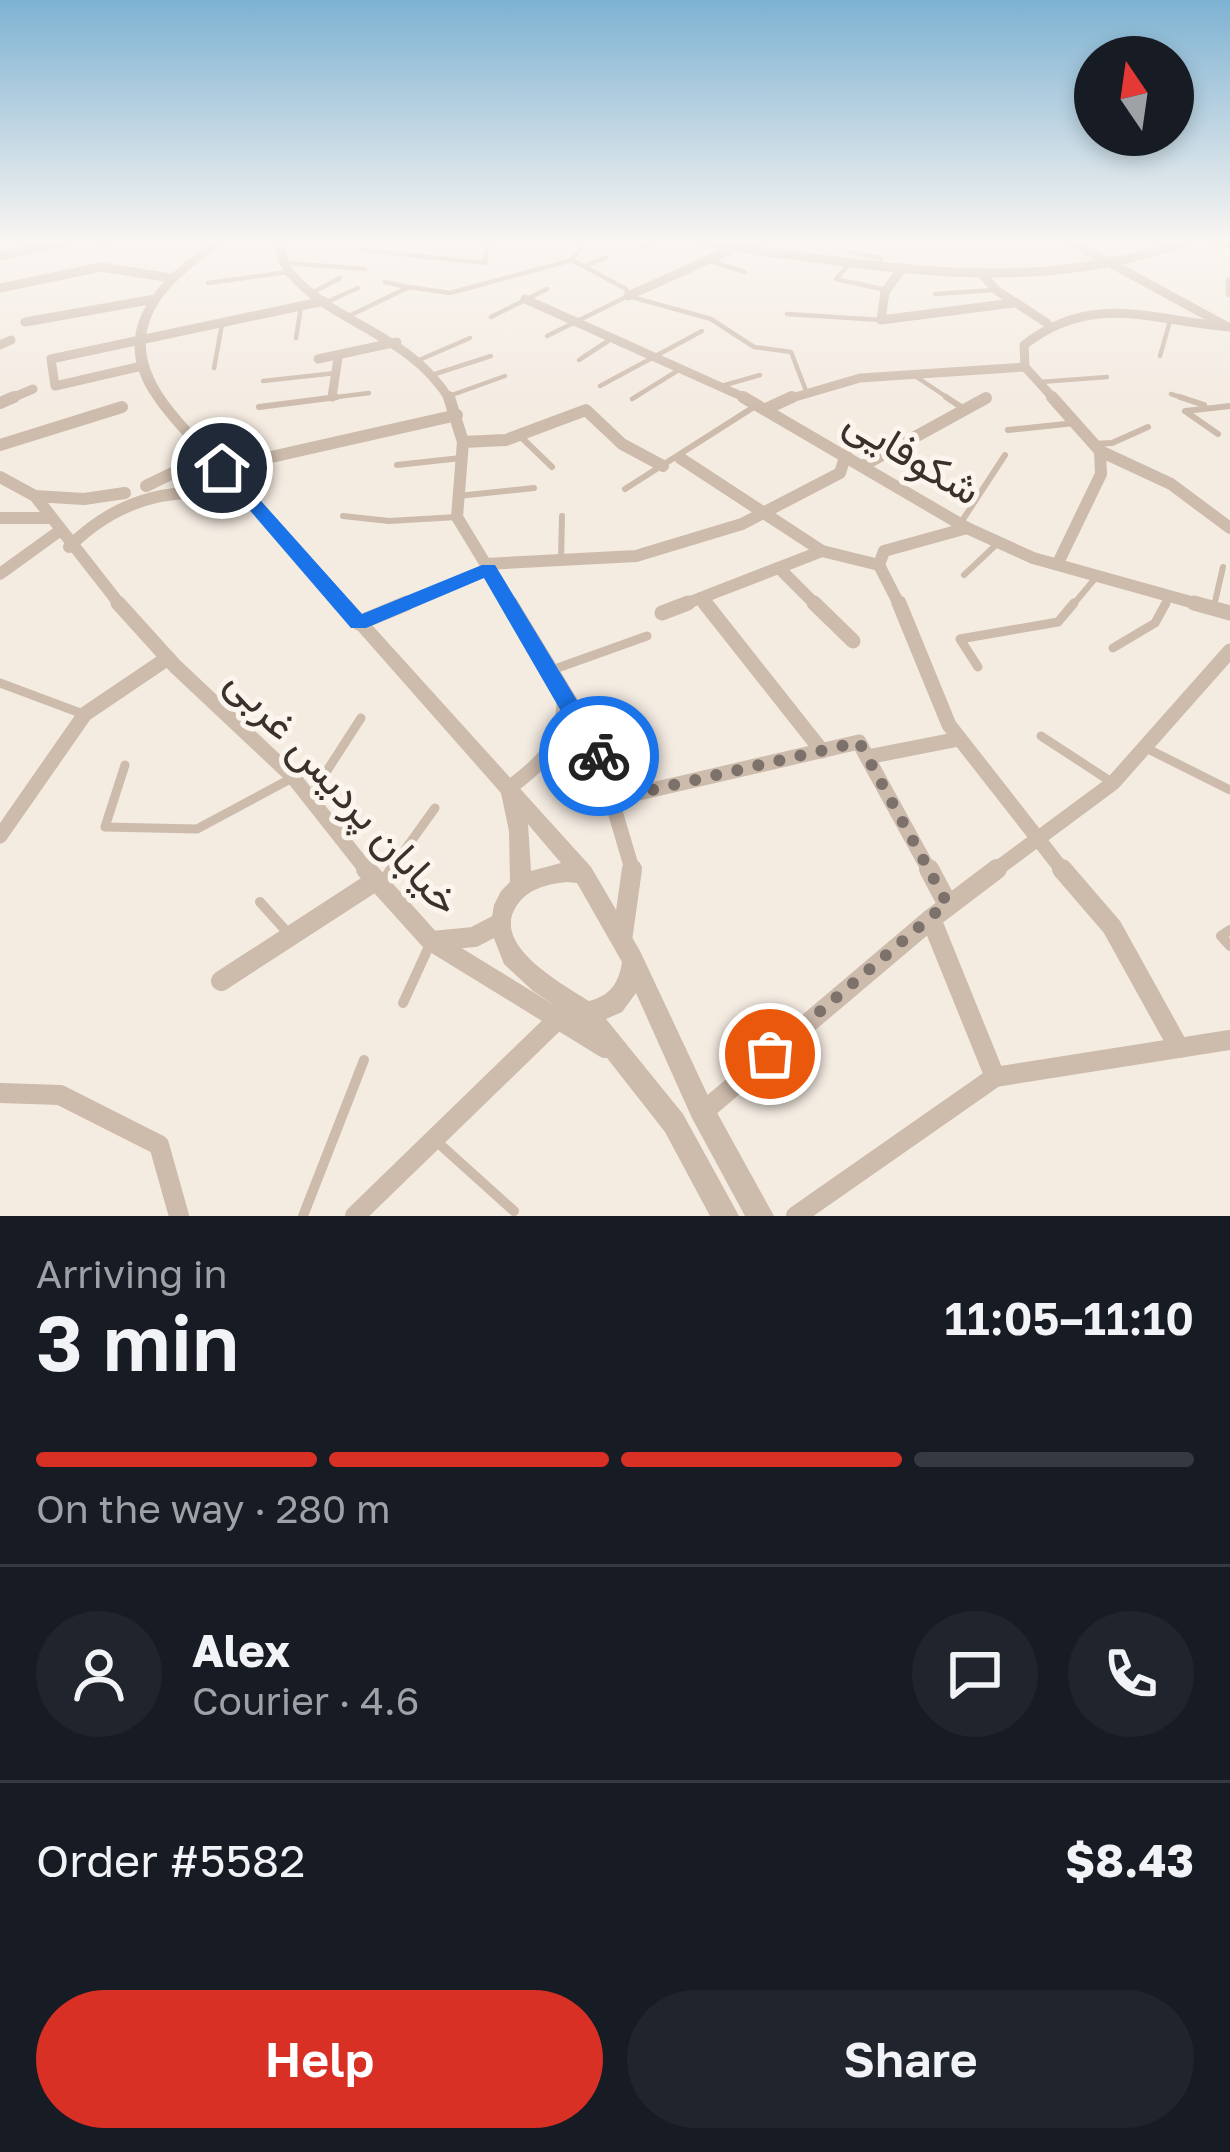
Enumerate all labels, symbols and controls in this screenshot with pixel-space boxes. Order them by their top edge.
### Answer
north arrow [1074,36,1194,156]
map controls [1074,36,1194,156]
street label: شکوفایی [836,394,990,516]
pin [171,417,273,519]
icon: home [189,435,255,501]
street label: خیابان پردیس غربی [214,656,472,928]
courier [539,696,659,816]
icon: bike [566,723,632,789]
pin [719,1003,821,1105]
icon: bag [737,1021,803,1087]
text: Arriving in [36,1250,227,1297]
text: 11:05–11:10 [944,1291,1194,1345]
text: 3 min [36,1295,239,1388]
text: On the way · 280 m [36,1485,391,1532]
button: person [36,1611,162,1737]
button: chat [912,1611,1038,1737]
button: phone [1068,1611,1194,1737]
text: Alex [192,1623,290,1677]
text: Courier · 4.6 [192,1677,419,1724]
text: Order #5582 [36,1833,305,1887]
text: $8.43 [1065,1833,1194,1887]
button: Help [36,1990,603,2128]
button: Share [627,1990,1194,2128]

